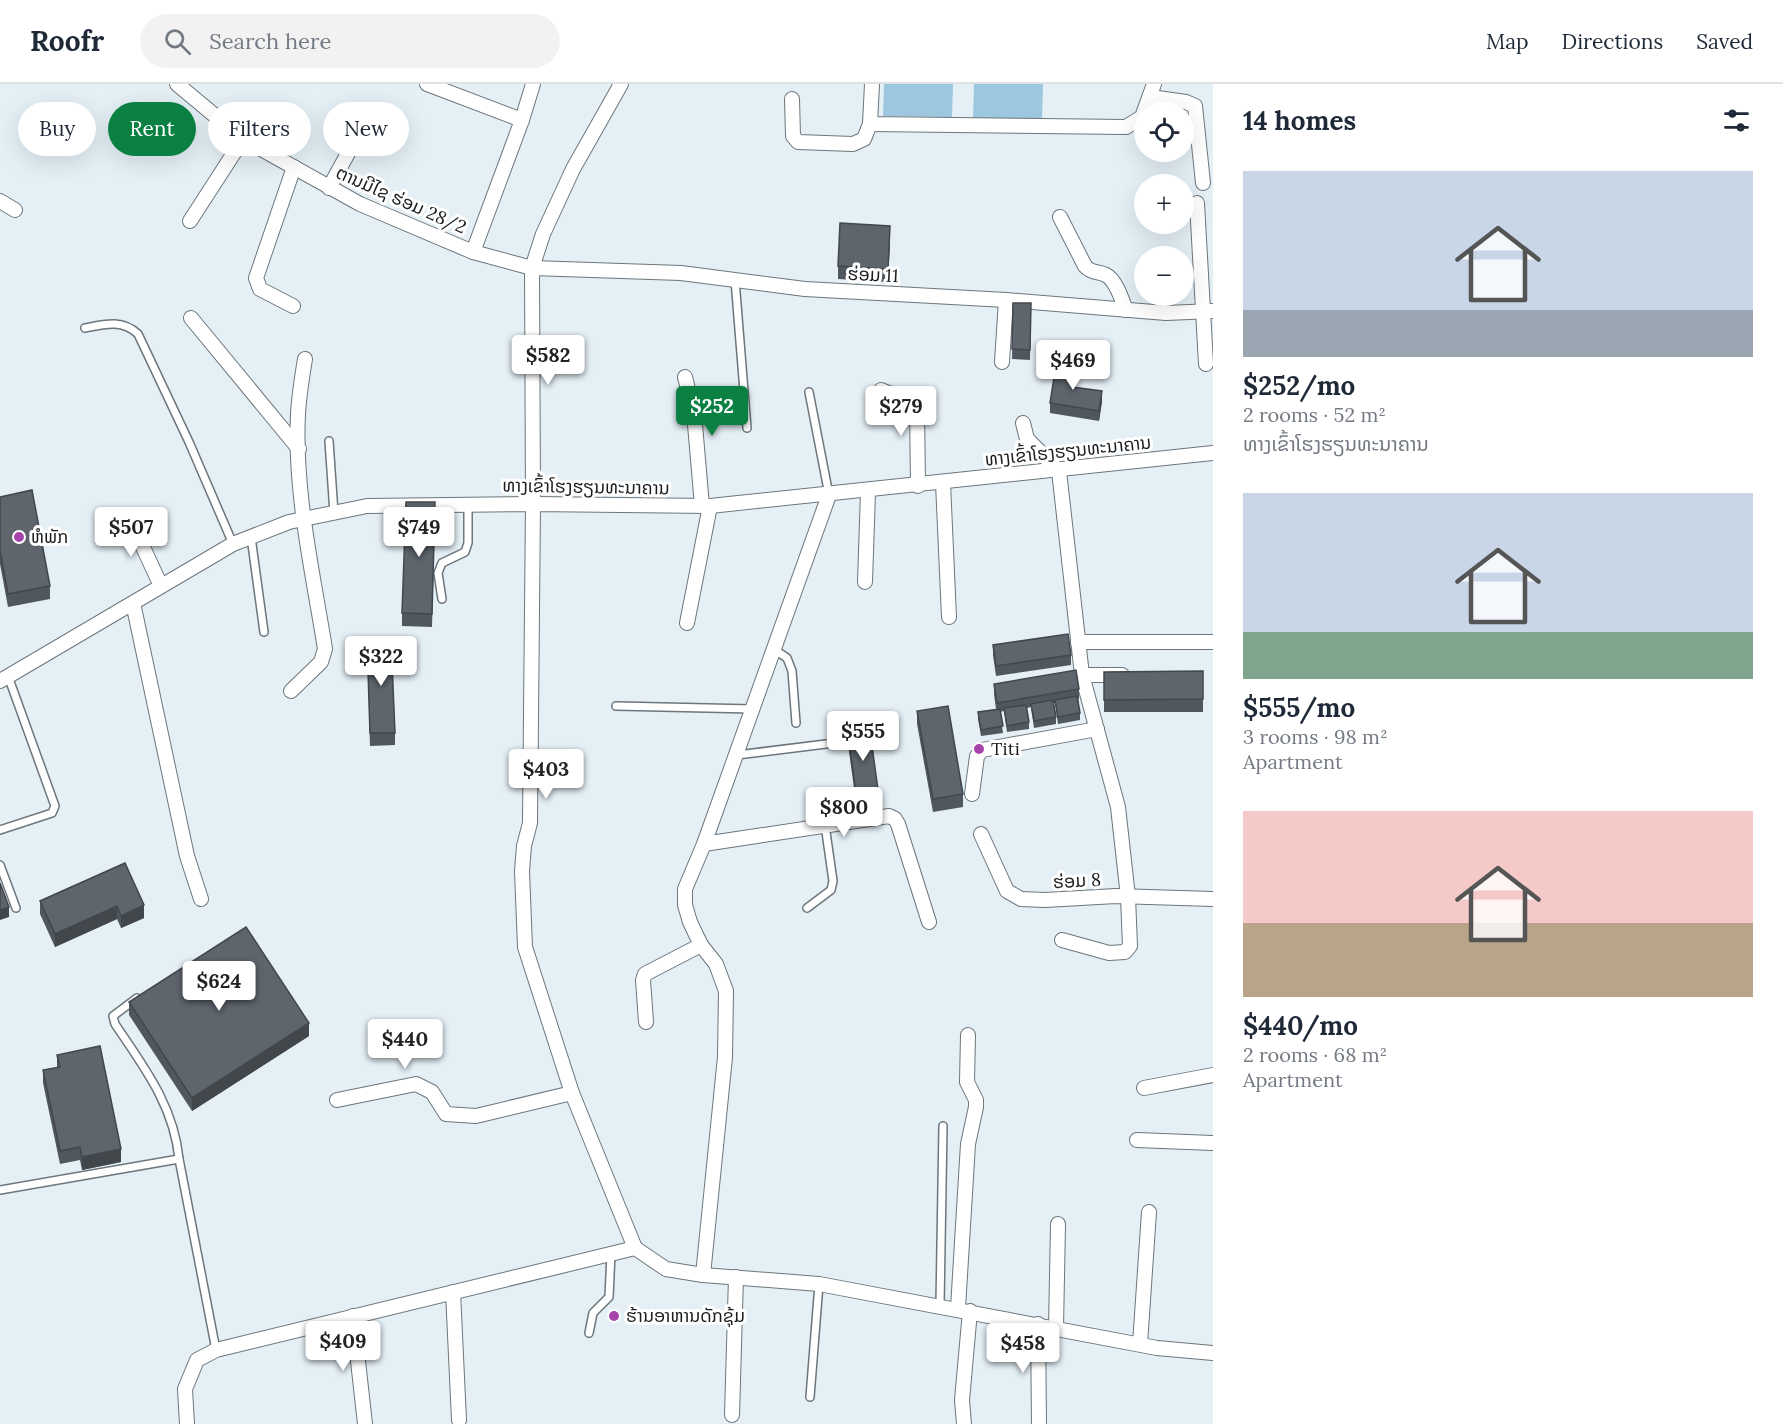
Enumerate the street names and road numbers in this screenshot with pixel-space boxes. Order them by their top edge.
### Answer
street label: ຕານມີໄຊ ຮ່ອມ 28/2 [332,160,470,239]
street label: ຮ່ອມ 11 [847,262,899,287]
street label: ທາງເຂົ້າໂຮງຮຽນທະນາຄານ [983,429,1152,471]
street label: ທາງເຂົ້າໂຮງຮຽນທະນາຄານ [502,473,670,499]
street label: ຮ່ອມ 8 [1052,868,1102,893]

